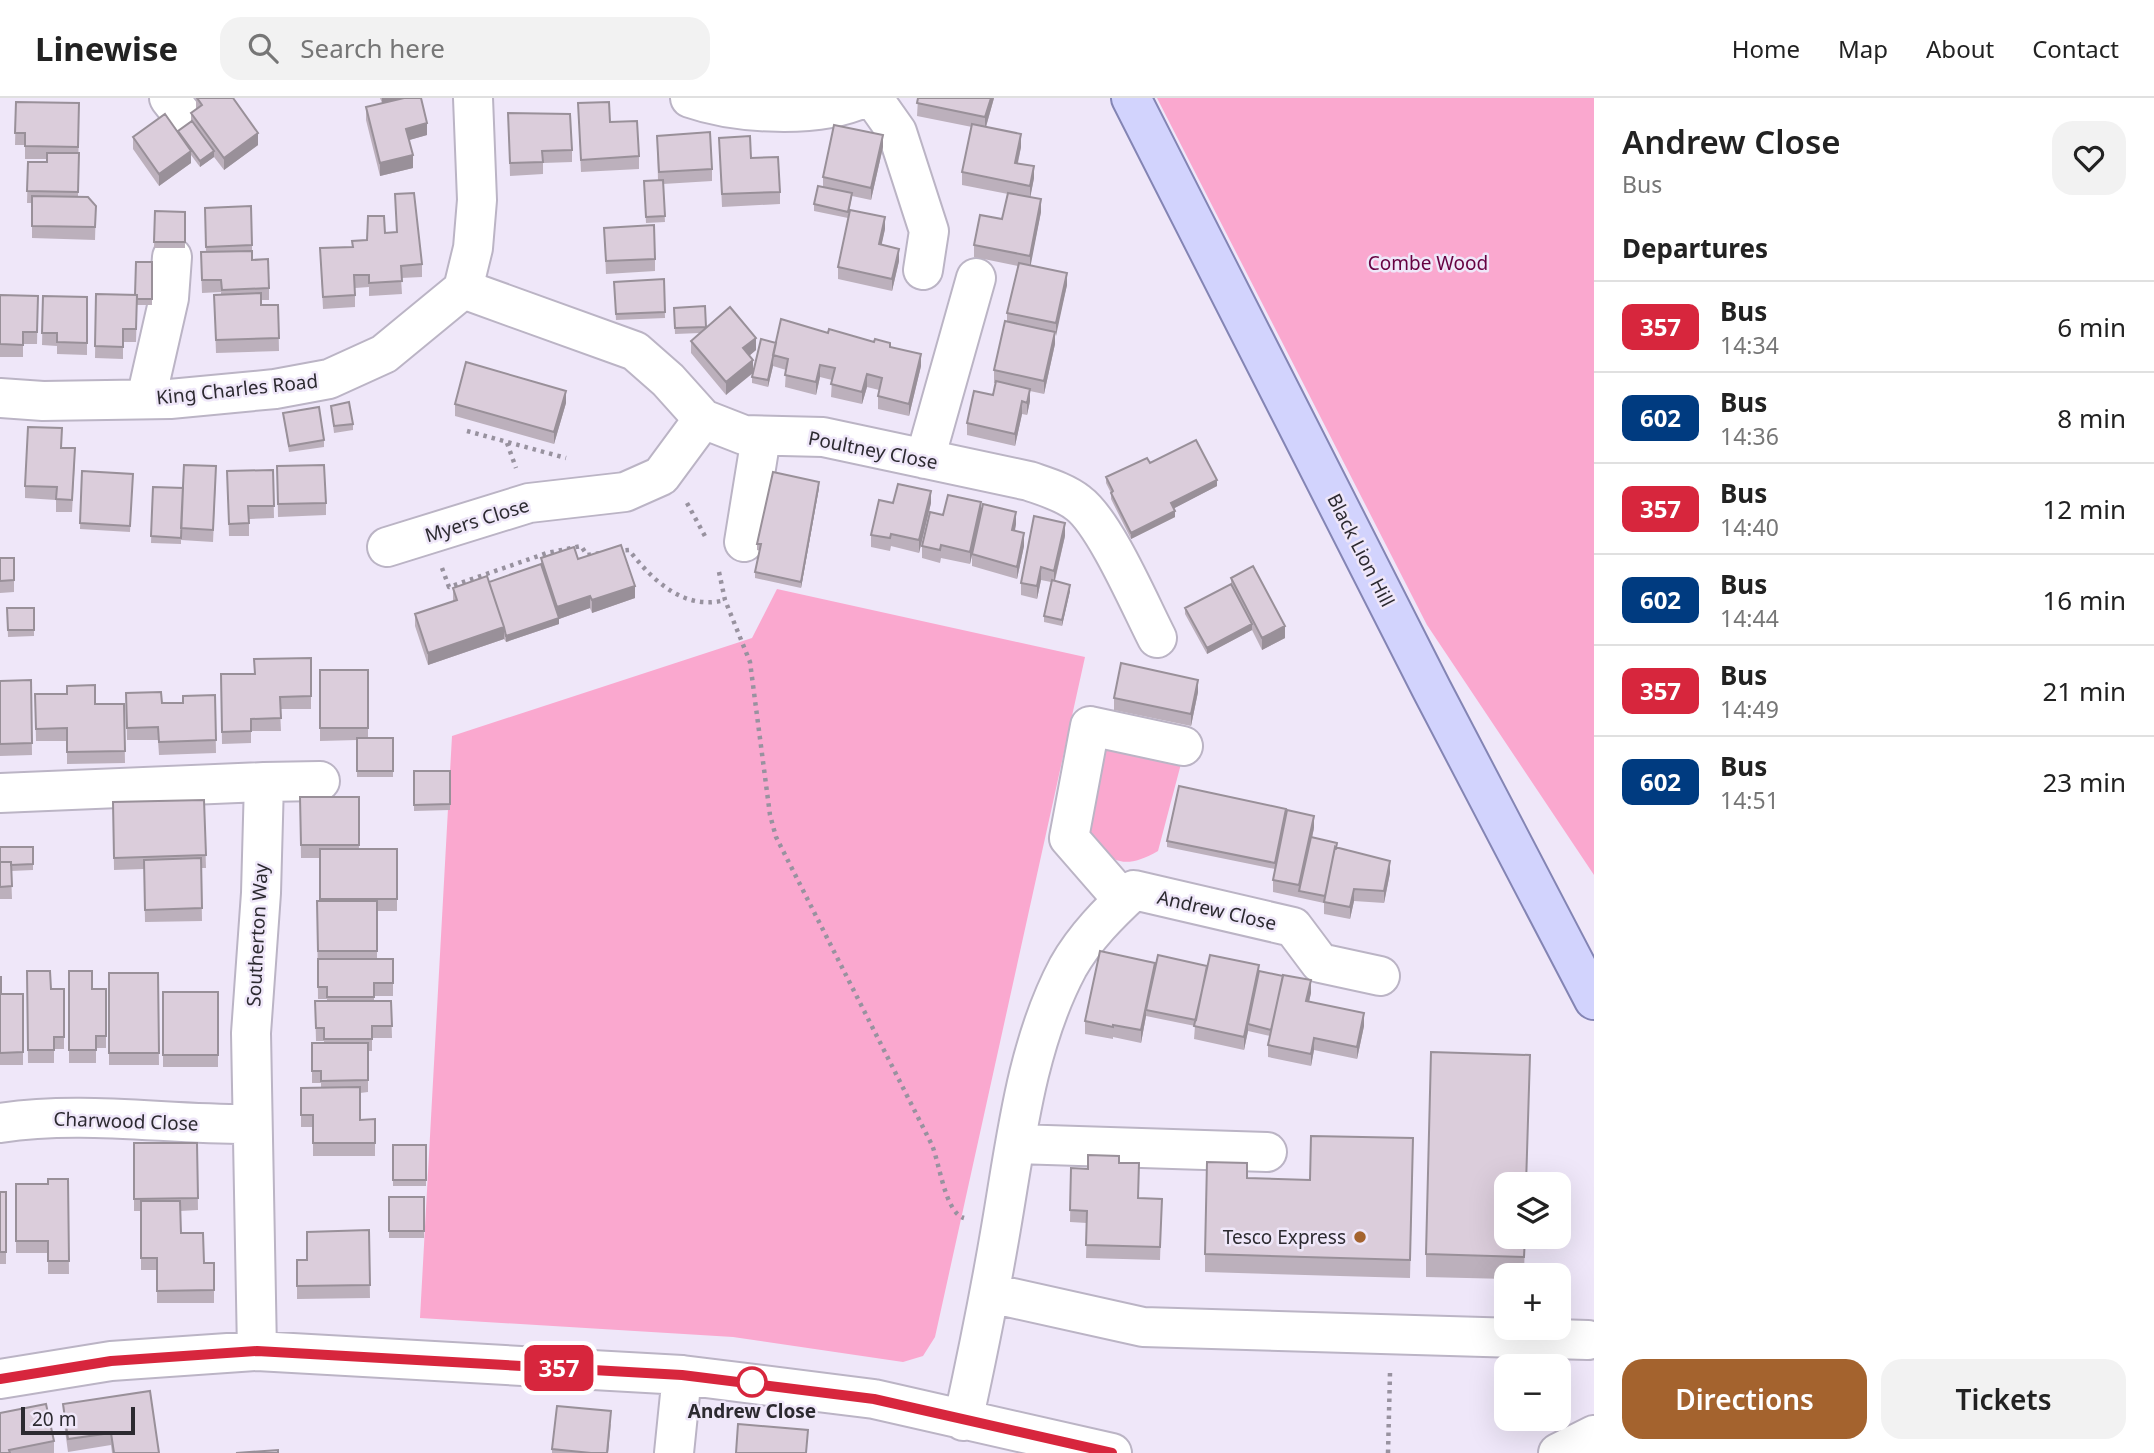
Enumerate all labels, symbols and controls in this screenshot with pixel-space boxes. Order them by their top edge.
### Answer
search box [220,17,710,80]
text: Linewise [35,26,178,71]
icon: search [244,29,282,67]
text: Search here [300,30,445,66]
text: Home [1732,32,1800,65]
text: Map [1838,32,1888,65]
text: About [1926,32,1994,65]
text: Contact [2032,32,2119,65]
text: Andrew Close [1622,119,1841,164]
button: heart [2052,121,2126,195]
text: Bus [1622,168,1662,200]
text: Departures [1622,230,1768,266]
park label: Combe Wood [1368,250,1488,276]
text: Bus [1720,293,1767,329]
text: 6 min [2057,309,2126,345]
text: 357 [1640,310,1681,343]
text: 14:34 [1720,329,1779,361]
street label: King Charles Road [155,368,319,410]
text: Bus [1720,384,1767,420]
text: 8 min [2057,400,2126,436]
text: 602 [1640,401,1681,434]
text: 14:36 [1720,420,1779,452]
street label: Poultney Close [806,425,940,475]
text: Bus [1720,475,1767,511]
street label: Black Lion Hill [1321,489,1401,611]
text: 12 min [2042,491,2126,527]
street label: Myers Close [422,492,532,548]
text: 357 [1640,492,1681,525]
text: 14:40 [1720,511,1779,543]
text: Bus [1720,566,1767,602]
text: 16 min [2042,582,2126,618]
text: 602 [1640,583,1681,616]
text: 14:44 [1720,602,1779,634]
text: Bus [1720,657,1767,693]
text: 21 min [2042,673,2126,709]
text: 357 [1640,674,1681,707]
text: 14:49 [1720,693,1779,725]
text: Bus [1720,748,1767,784]
text: 23 min [2042,764,2126,800]
text: 602 [1640,765,1681,798]
text: 14:51 [1720,784,1779,816]
street label: Southerton Way [240,862,274,1007]
street label: Andrew Close [1155,884,1279,936]
street label: Charwood Close [53,1105,199,1137]
map controls [1494,1172,1571,1431]
button: layers [1494,1172,1571,1249]
place label: Tesco Express [1223,1224,1346,1250]
marker: Tesco Express [1352,1229,1368,1245]
button: + [1494,1263,1571,1340]
line badge: 357 [519,1345,599,1391]
text: 357 [538,1351,580,1384]
button: − [1494,1354,1571,1431]
button: Directions [1622,1359,1867,1439]
button: Tickets [1881,1359,2126,1439]
marker: Andrew Close [737,1367,767,1397]
place label: Andrew Close [688,1398,816,1424]
scale bar [21,1404,135,1436]
text: 20 m [32,1406,76,1432]

